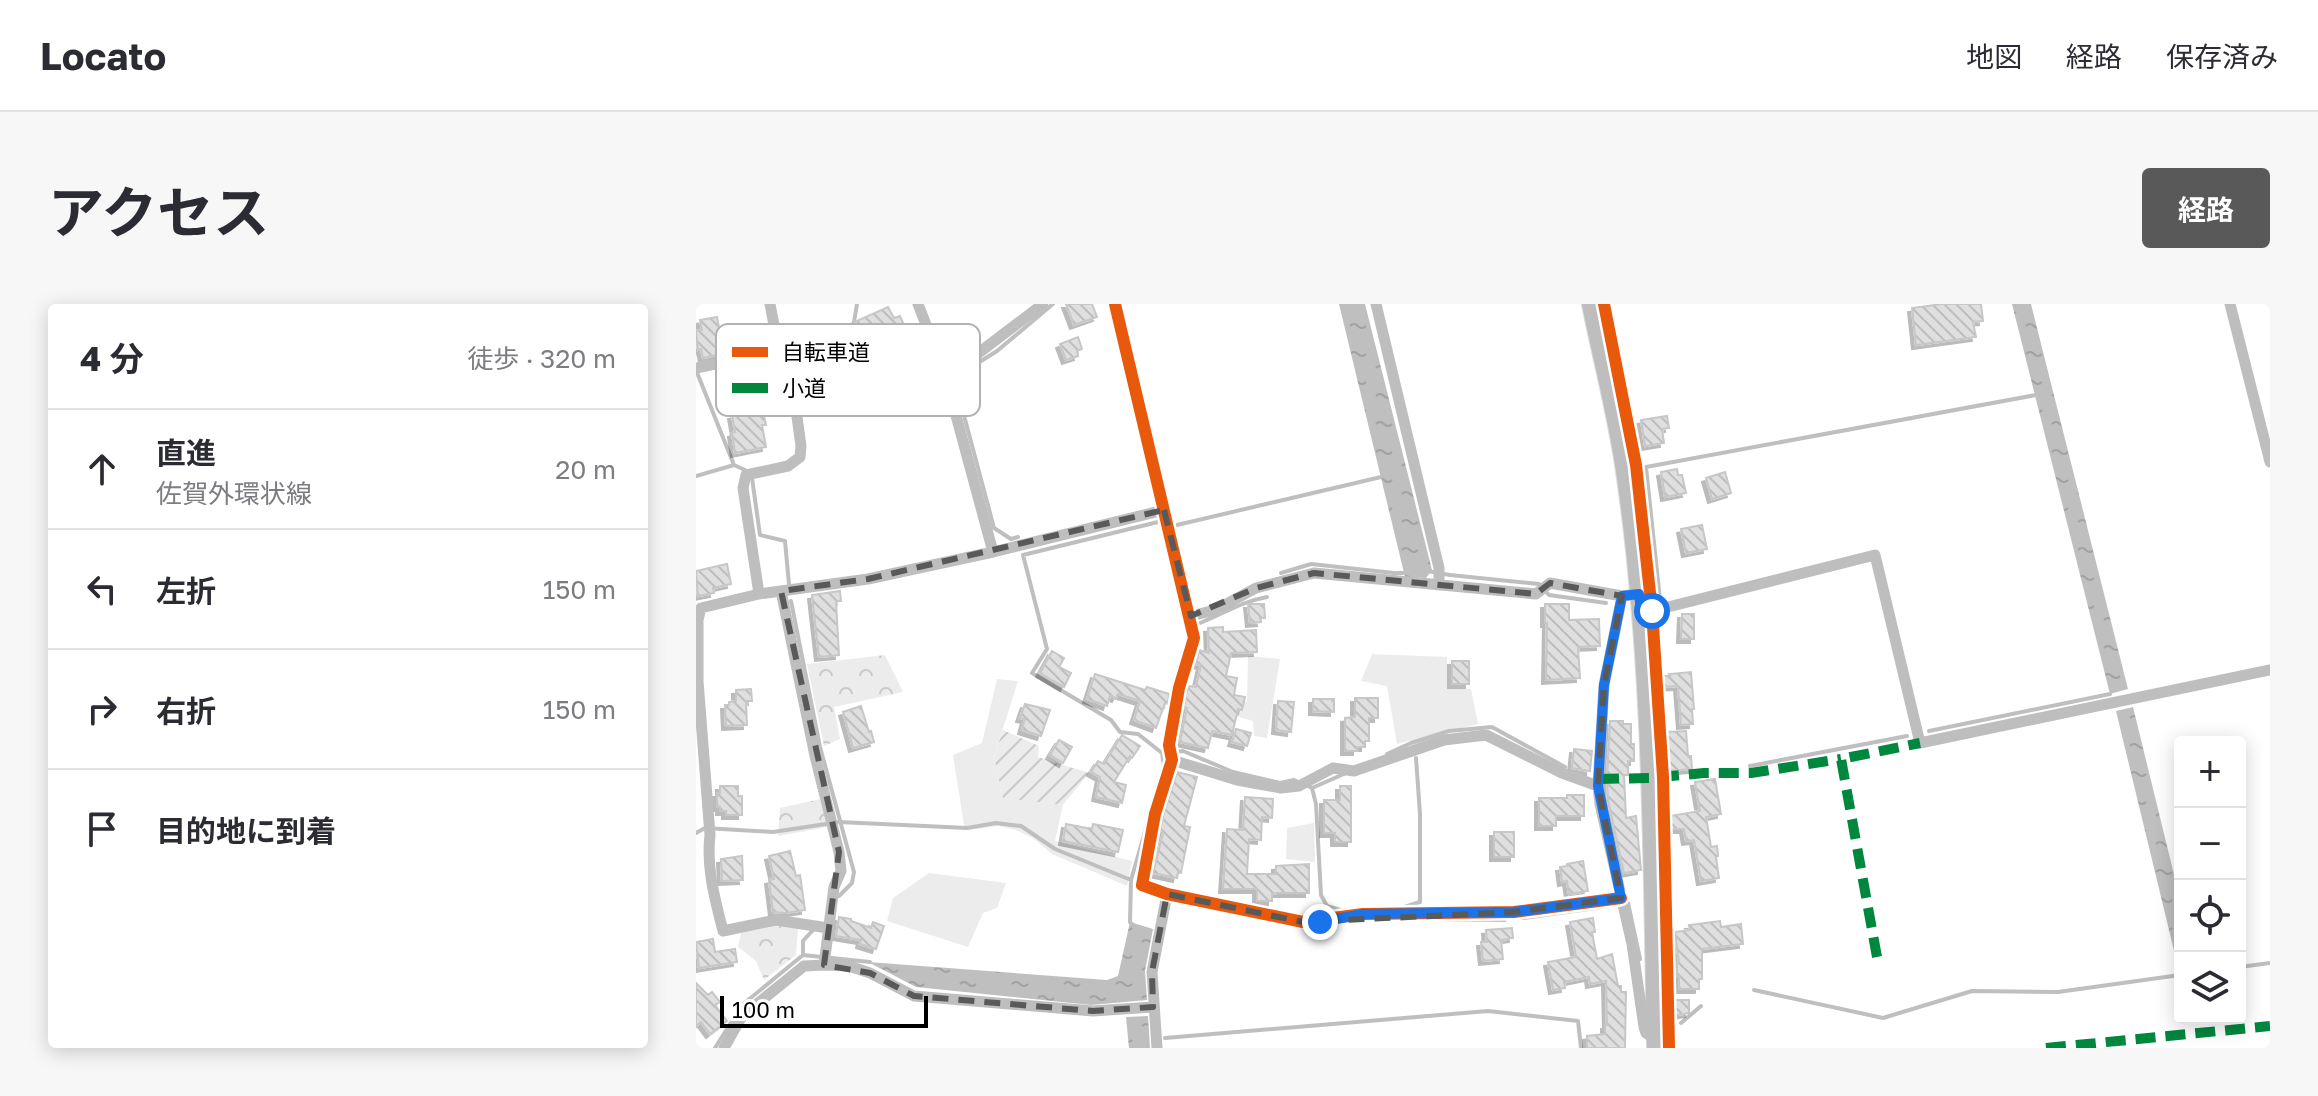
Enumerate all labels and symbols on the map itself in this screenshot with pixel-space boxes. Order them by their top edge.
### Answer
legend [716,324,980,416]
text: 自転車道 [782,338,870,365]
text: 小道 [782,374,826,401]
route start [1634,593,1670,629]
route end [1302,904,1338,940]
scale bar [720,992,928,1028]

